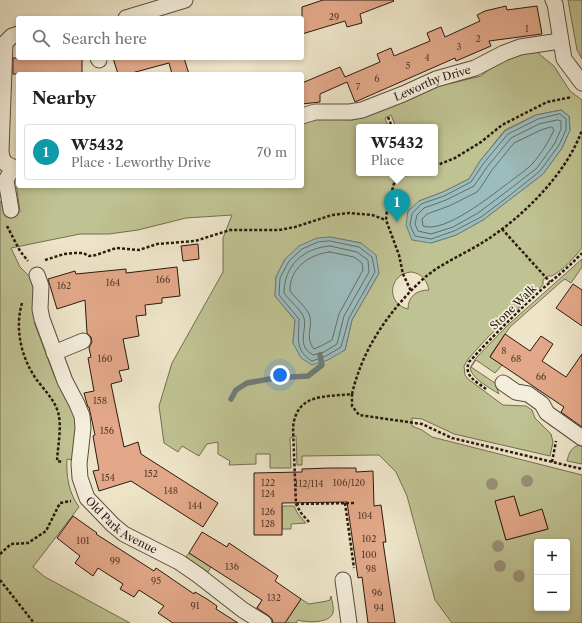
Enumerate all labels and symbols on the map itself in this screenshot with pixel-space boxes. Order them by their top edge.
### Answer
house number: 29 [329,11,339,22]
house number: 1 [525,23,529,34]
house number: 2 [475,33,481,44]
house number: 3 [457,41,462,52]
house number: 4 [424,52,430,63]
house number: 5 [406,60,411,71]
street label: Leworthy Drive [392,63,472,104]
house number: 6 [374,73,380,84]
house number: 7 [356,81,361,92]
pin: 1 [384,189,410,222]
house number: 166 [156,274,170,285]
house number: 164 [106,277,120,288]
house number: 162 [57,280,71,291]
street label: Stone Walk [487,281,540,333]
house number: 8 [501,345,507,356]
house number: 160 [98,353,113,364]
house number: 68 [511,353,521,364]
your location [270,365,290,385]
house number: 66 [536,371,546,382]
house number: 158 [93,395,107,406]
house number: 156 [100,425,114,436]
house number: 152 [144,468,158,479]
house number: 154 [101,472,115,483]
house number: 122 [261,477,275,488]
house number: 106/120 [333,477,366,488]
house number: 112/114 [295,478,323,489]
house number: 148 [164,485,178,496]
house number: 124 [261,488,275,499]
street label: Old Park Avenue [83,494,160,557]
house number: 144 [188,500,202,511]
house number: 126 [261,506,275,517]
house number: 104 [358,510,372,521]
house number: 128 [261,518,275,529]
house number: 102 [362,533,376,544]
house number: 101 [76,535,90,546]
house number: 100 [361,549,377,560]
house number: 99 [110,555,120,566]
house number: 136 [225,561,239,572]
house number: 98 [366,563,376,574]
house number: 95 [151,575,161,586]
house number: 96 [372,587,382,598]
house number: 132 [267,592,281,603]
house number: 91 [190,600,200,611]
house number: 94 [374,602,384,613]

